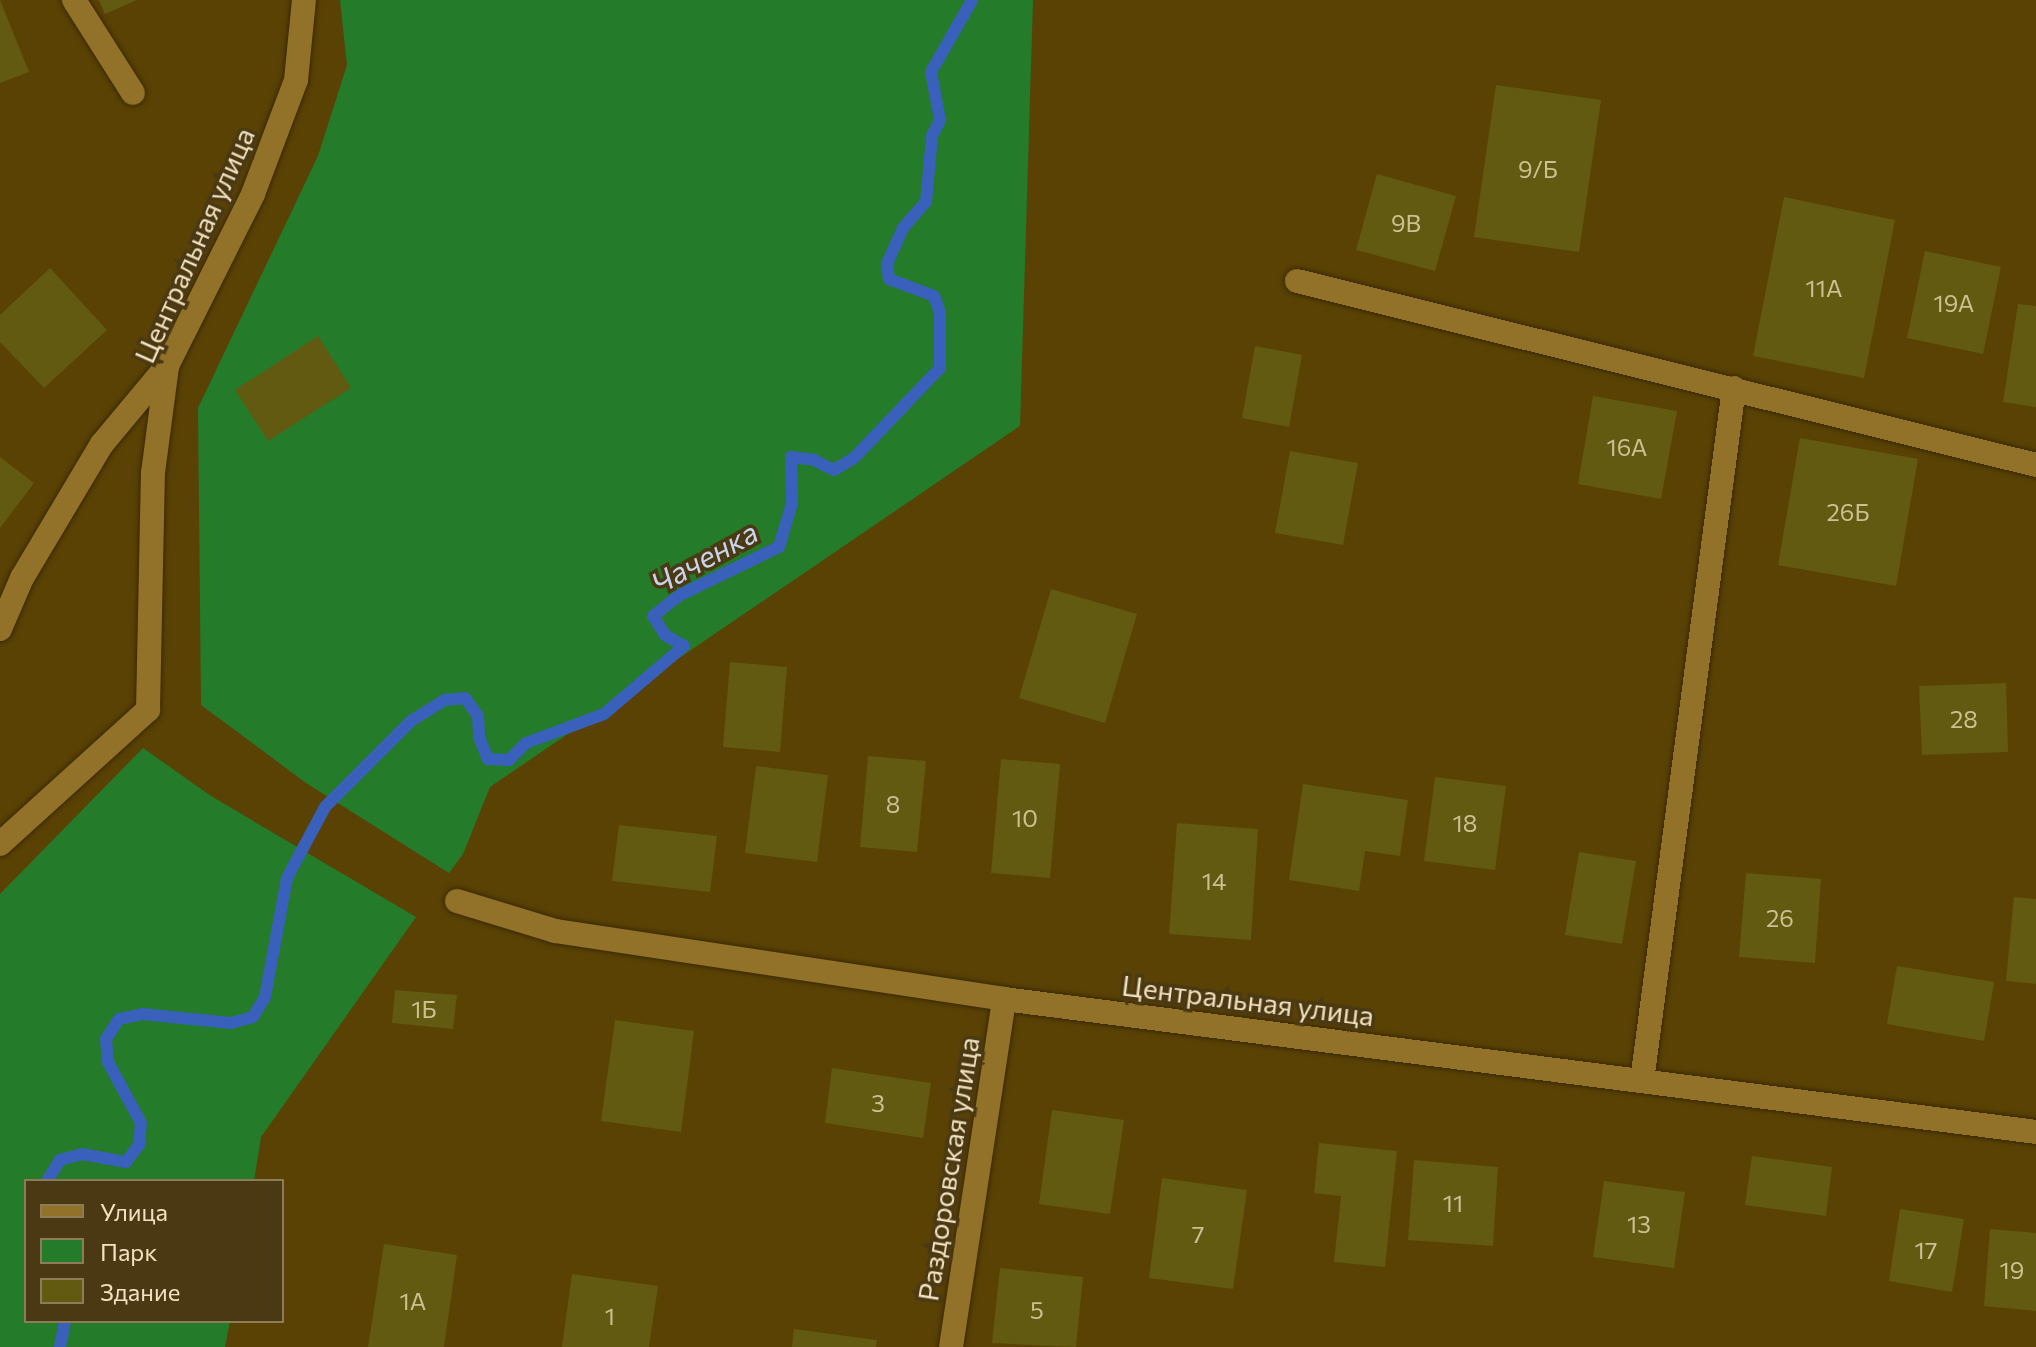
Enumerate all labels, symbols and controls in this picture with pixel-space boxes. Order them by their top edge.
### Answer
street label: Центральная улица [127,122,261,368]
house number: 9/Б [1518,155,1558,183]
house number: 9В [1391,209,1421,237]
house number: 11А [1805,274,1843,302]
house number: 19А [1934,289,1974,317]
house number: 16А [1607,433,1647,461]
house number: 26Б [1827,498,1869,526]
water label: Чаченка [644,513,764,601]
house number: 28 [1950,705,1978,733]
house number: 8 [886,790,900,818]
house number: 10 [1012,804,1038,832]
house number: 18 [1453,809,1477,837]
house number: 14 [1202,867,1226,895]
house number: 26 [1766,904,1794,932]
street label: Центральная улица [1120,968,1376,1032]
house number: 1Б [411,995,437,1023]
street label: Раздоровская улица [911,1035,985,1303]
house number: 3 [871,1089,885,1117]
legend [24,1179,284,1323]
house number: 11 [1443,1189,1463,1217]
text: Улица [100,1197,168,1226]
house number: 13 [1627,1210,1651,1238]
house number: 7 [1192,1220,1204,1248]
house number: 17 [1915,1236,1937,1264]
text: Парк [100,1237,157,1266]
house number: 19 [2000,1256,2024,1284]
text: Здание [100,1277,180,1306]
house number: 1А [400,1287,426,1315]
house number: 5 [1030,1296,1044,1324]
house number: 1 [605,1302,615,1330]

